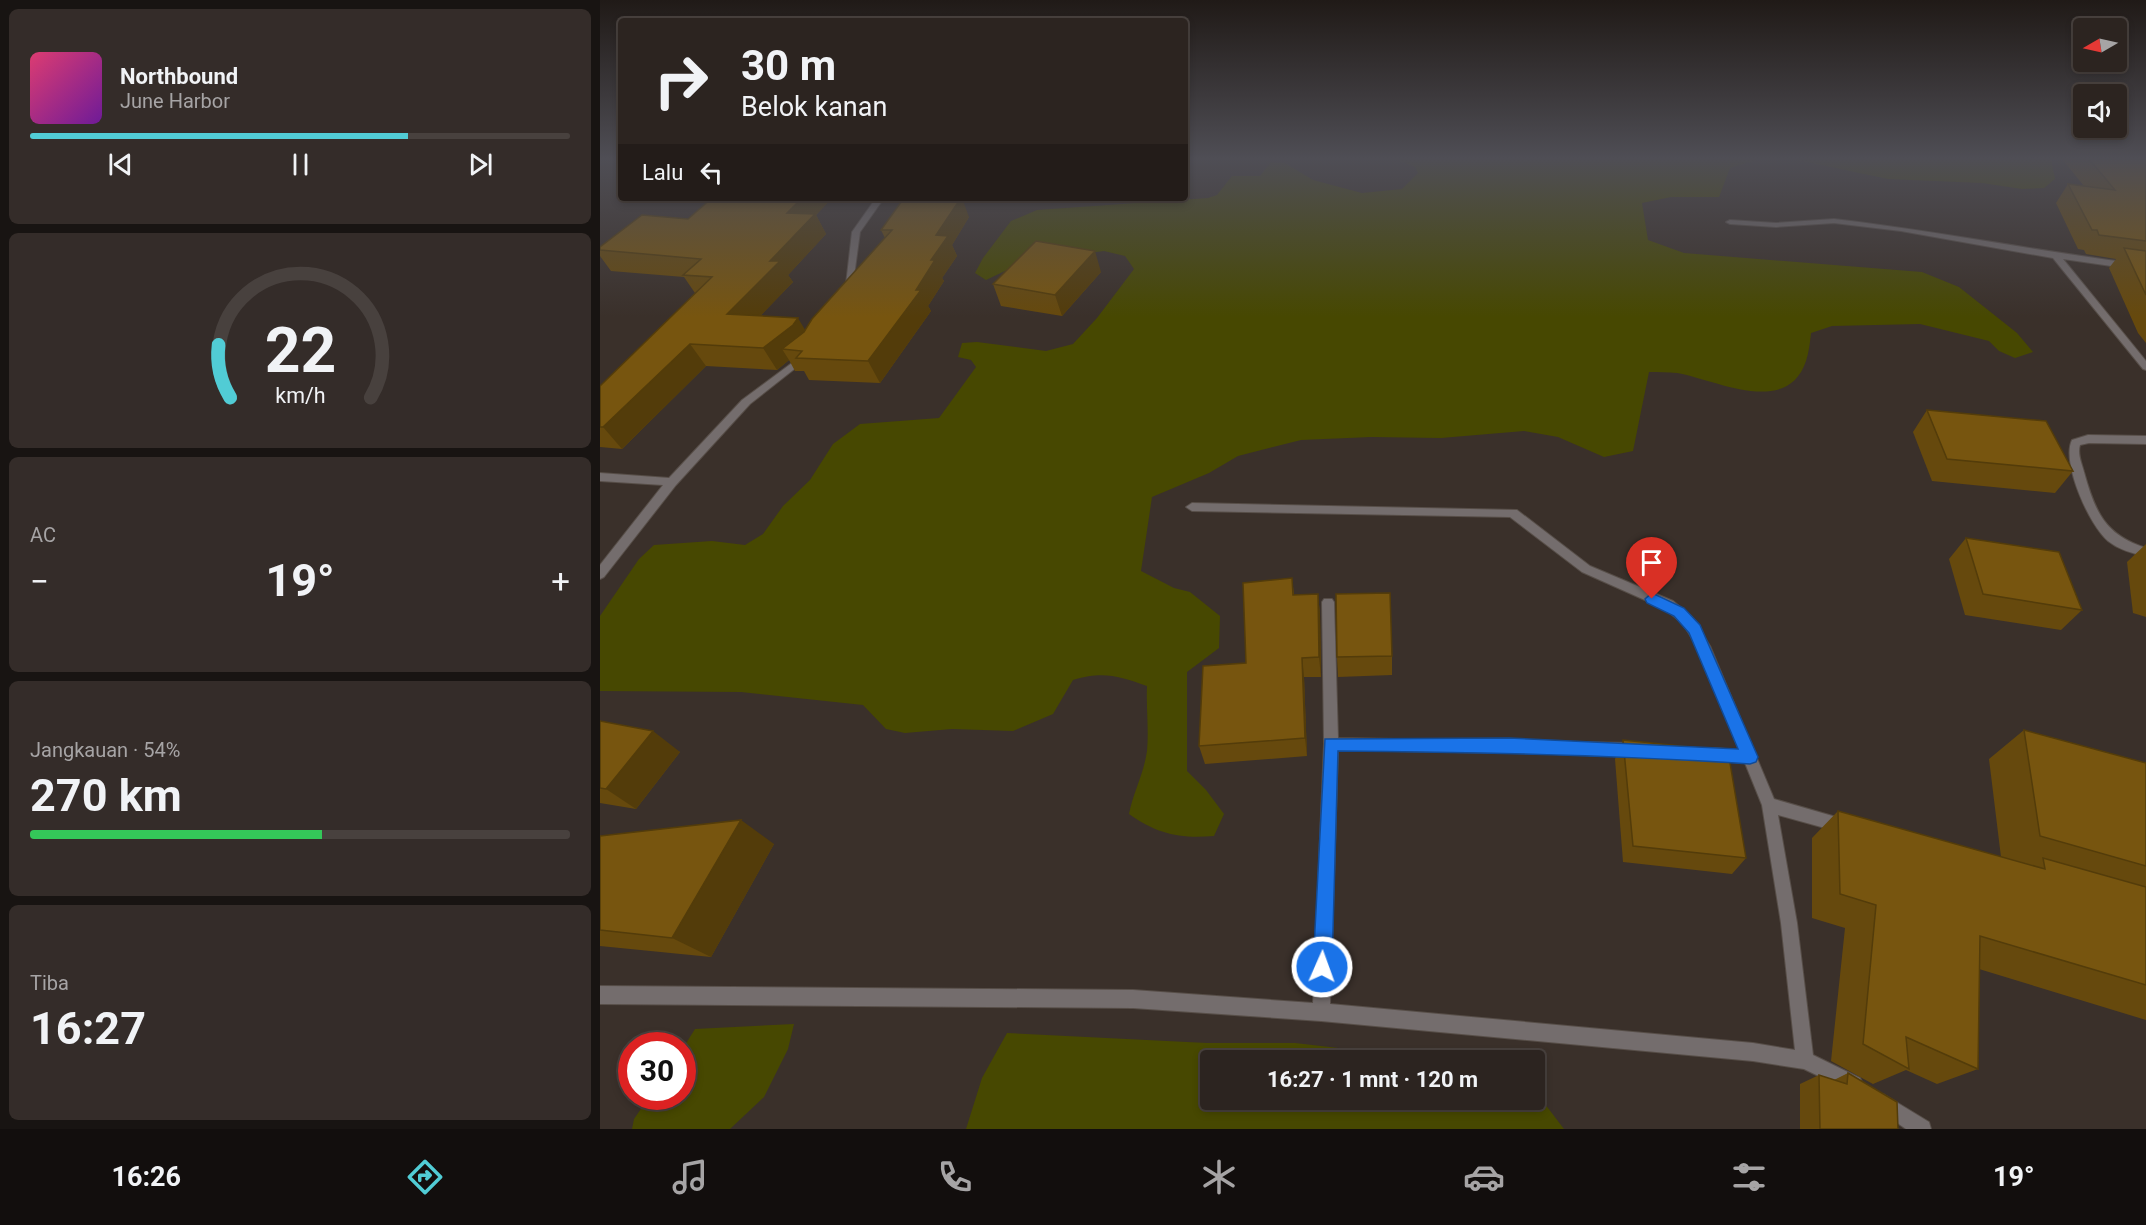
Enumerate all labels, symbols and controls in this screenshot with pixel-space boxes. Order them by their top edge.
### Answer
north arrow [2073,18,2127,72]
map controls [2073,18,2127,138]
text: 30 m [741,41,836,90]
icon: right [642,42,720,120]
text: Northbound [120,64,238,89]
button: sound [2073,84,2127,138]
text: June Harbor [120,89,230,113]
text: Belok kanan [741,91,887,123]
icon: previous [104,148,137,181]
icon: pause [284,148,317,181]
icon: next [464,148,497,181]
icon: left [695,156,728,189]
text: Lalu [642,160,683,185]
text: 22 [264,314,336,387]
text: km/h [275,383,325,408]
text: AC [30,523,56,547]
pin [1626,537,1677,599]
icon: arrive [1635,546,1668,579]
text: 19° [265,554,335,607]
text: − [30,562,49,601]
text: + [551,562,570,601]
text: Jangkauan · 54% [30,738,180,762]
text: 270 km [30,769,182,822]
position arrow [1290,935,1354,999]
text: Tiba [30,971,69,995]
text: 16:27 [30,1002,146,1055]
speed limit sign: 30 [618,1032,696,1110]
text: 16:27 · 1 mnt · 120 m [1267,1067,1478,1092]
icon: directions [404,1156,446,1198]
icon: music [669,1156,711,1198]
icon: phone [934,1156,976,1198]
icon: climate [1198,1156,1240,1198]
icon: car [1463,1156,1505,1198]
icon: filters [1728,1156,1770,1198]
text: 16:26 [111,1161,181,1193]
text: 19° [1993,1161,2035,1193]

